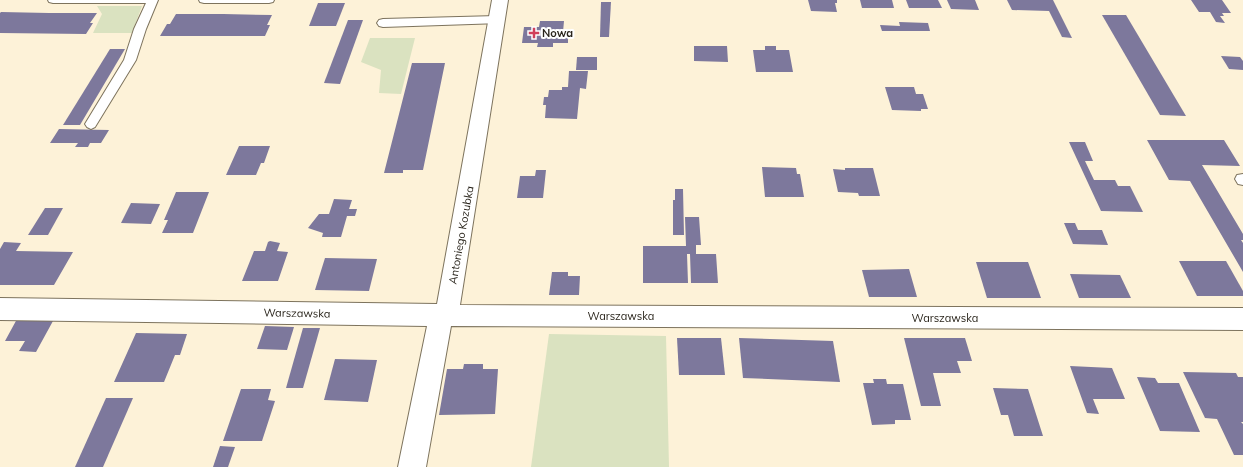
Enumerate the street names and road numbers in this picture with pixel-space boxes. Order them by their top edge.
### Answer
street label: Antoniego Kozubka [445,185,477,285]
street label: Warszawska [263,305,331,321]
street label: Warszawska [588,309,654,323]
street label: Warszawska [912,311,978,325]

